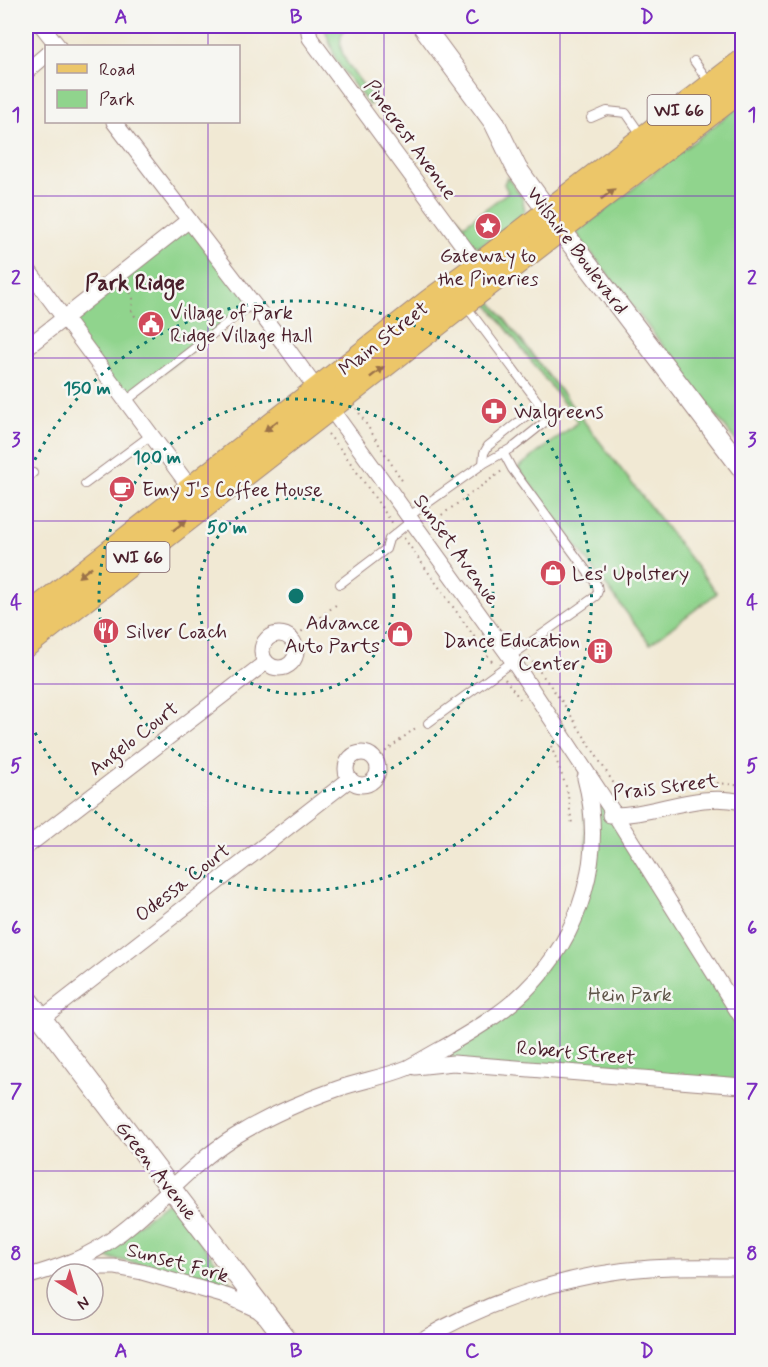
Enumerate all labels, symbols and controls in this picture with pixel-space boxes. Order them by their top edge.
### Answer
text: A [114,4,128,31]
text: B [290,4,303,31]
text: C [465,4,480,31]
text: D [640,4,654,31]
legend [45,45,240,123]
text: Road [99,58,135,82]
street label: Pinecrest Avenue [357,74,463,206]
text: Park [99,88,135,112]
road number: WI 66 [648,95,710,125]
text: 1 [12,102,20,129]
text: 1 [748,102,756,129]
street label: Wilshire Boulevard [520,181,634,320]
one-way arrow [600,187,616,200]
place icon: Gateway to the Pineries [473,211,503,241]
place label: Gateway to the Pineries [437,243,539,293]
text: 2 [11,265,21,292]
text: 2 [747,265,757,292]
district label: Park Ridge [85,270,185,301]
street label: Main Street [333,295,435,383]
place label: Village of Park Ridge Village Hall [170,300,313,351]
public building icon: Village of Park Ridge Village Hall [136,309,166,339]
one-way arrow [369,366,384,378]
text: 150 m [63,377,111,401]
pharmacy icon: Walgreens [479,396,509,426]
place label: Walgreens [514,399,604,427]
one-way arrow [264,419,279,431]
text: 3 [11,427,21,454]
text: 3 [747,427,757,454]
text: 100 m [133,446,181,470]
cafe icon: Emy J's Coffee House [107,474,137,504]
place label: Emy J's Coffee House [142,477,322,504]
street label: Sunset Avenue [407,489,505,611]
text: 50 m [207,516,247,540]
one-way arrow [172,518,188,531]
road number: WI 66 [106,542,170,572]
shop icon: Les' Upolstery [538,558,568,588]
place label: Les' Upolstery [572,561,689,588]
one-way arrow [77,565,92,577]
centre of rings [286,586,306,606]
text: 4 [10,590,22,617]
text: 4 [746,590,758,617]
place label: Advance Auto Parts [285,610,380,660]
restaurant icon: Silver Coach [91,616,121,646]
place label: Silver Coach [126,619,227,646]
shop icon: Advance Auto Parts [385,619,415,649]
place label: Dance Education Center [443,628,580,678]
building icon: Dance Education Center [585,636,615,666]
street label: Angelo Court [84,696,186,784]
text: 5 [10,753,22,780]
text: 5 [746,753,758,780]
street label: Prais Street [611,768,720,807]
street label: Odessa Court [130,837,236,929]
text: 6 [11,915,21,942]
text: 6 [747,915,757,942]
park label: Hein Park [588,982,672,1009]
street label: Robert Street [515,1035,636,1072]
text: 7 [10,1078,22,1105]
text: 7 [746,1078,758,1105]
street label: Green Avenue [108,1116,203,1226]
street label: Sunset Fork [124,1237,231,1290]
text: 8 [10,1241,22,1268]
text: 8 [746,1241,758,1268]
north arrow [45,1262,105,1322]
text: N [73,1291,94,1314]
text: A [114,1338,128,1365]
text: B [290,1338,303,1365]
text: C [465,1338,480,1365]
text: D [640,1338,654,1365]

